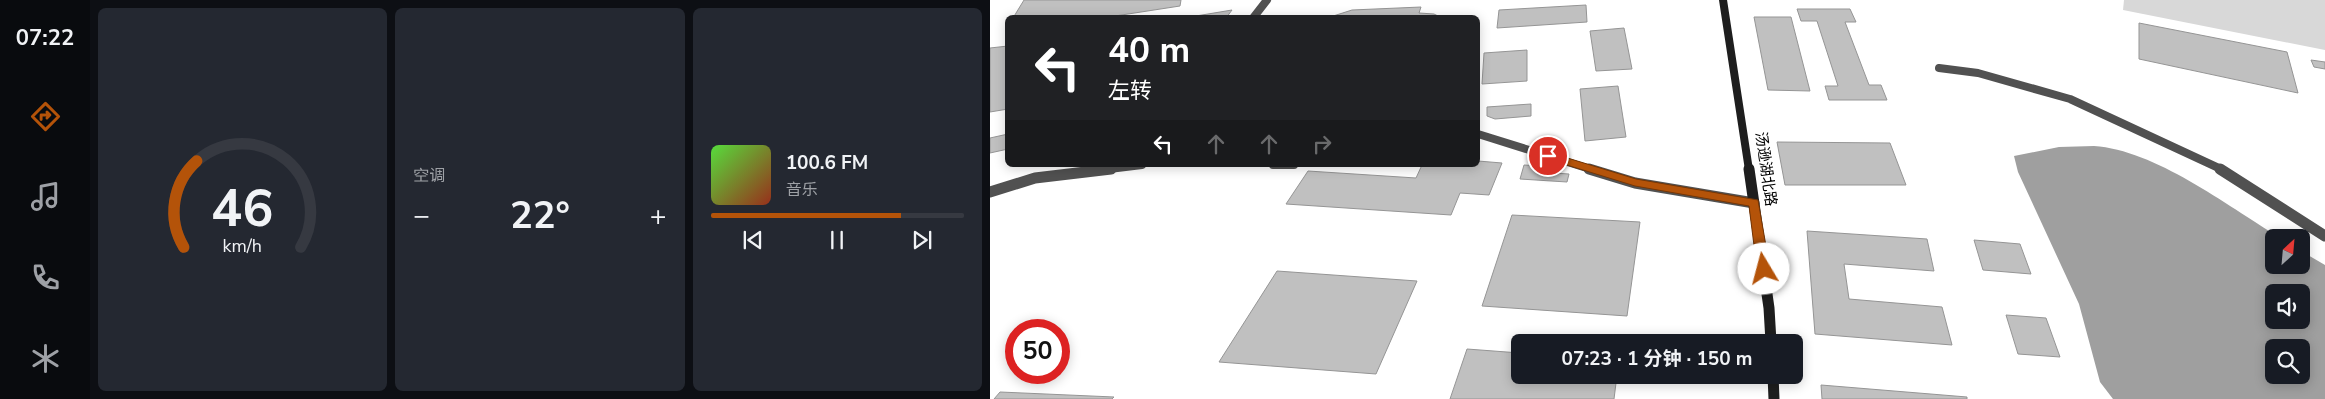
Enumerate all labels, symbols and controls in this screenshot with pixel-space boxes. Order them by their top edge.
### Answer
text: 07:22 [16,23,74,53]
text: 40 m [1108,27,1190,74]
icon: left [1025,35,1090,100]
text: 左转 [1108,76,1152,106]
icon: directions [28,99,63,134]
icon: left [1149,130,1177,158]
icon: ahead [1202,130,1230,158]
icon: ahead [1255,130,1283,158]
icon: right [1308,130,1336,158]
street label: 汤逊湖北路 [1751,130,1781,208]
pin [1527,135,1569,177]
icon: arrive [1534,142,1562,170]
text: 100.6 FM [786,150,868,176]
text: 空调 [413,165,445,187]
text: 46 [211,173,274,244]
icon: music [28,179,63,214]
text: 音乐 [786,179,818,201]
text: 22° [510,190,570,241]
text: − [413,197,430,235]
text: + [650,197,667,235]
icon: previous [739,226,767,254]
icon: pause [823,226,851,254]
icon: next [908,226,936,254]
north arrow [2265,229,2310,274]
map controls [2265,229,2310,384]
text: km/h [223,234,262,258]
position arrow [1737,242,1789,294]
icon: phone [28,260,63,295]
button: sound [2265,284,2310,329]
speed limit sign: 50 [1005,319,1070,384]
button: search [2265,339,2310,384]
icon: climate [28,341,63,376]
text: 07:23 · 1 分钟 · 150 m [1562,346,1752,372]

